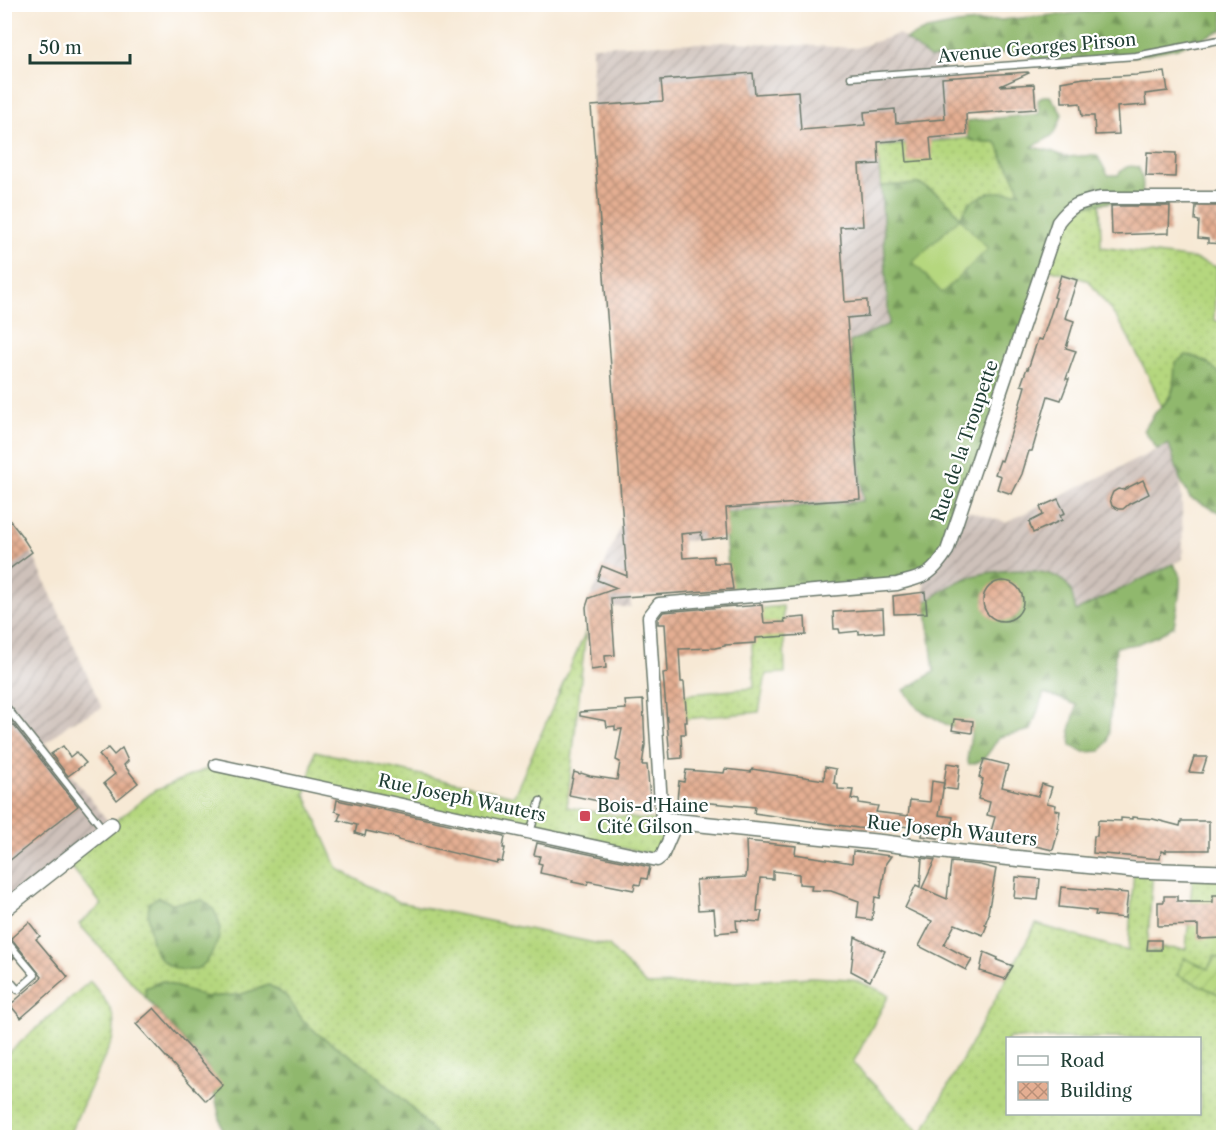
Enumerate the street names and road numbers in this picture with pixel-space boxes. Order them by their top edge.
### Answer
street label: Avenue Georges Pirson [936,28,1137,68]
street label: Rue de la Troupette [927,357,1003,525]
street label: Rue Joseph Wauters [376,769,548,827]
street label: Rue Joseph Wauters [866,811,1038,851]

